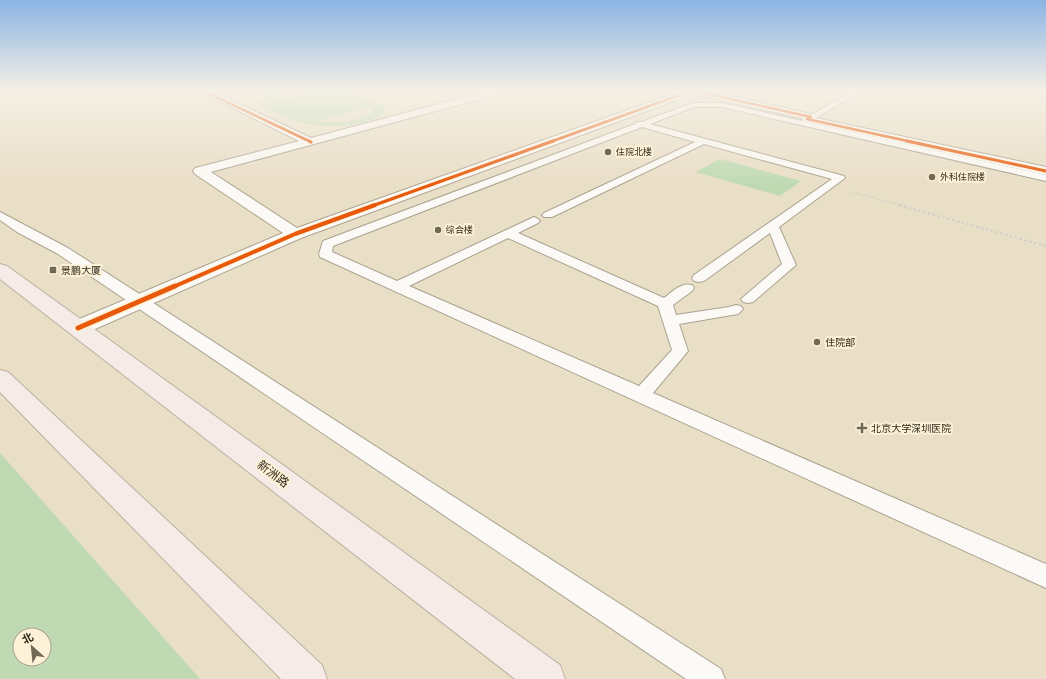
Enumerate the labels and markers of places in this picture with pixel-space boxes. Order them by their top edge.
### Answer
marker: 住院北楼 [603,147,613,157]
place label: 住院北楼 [616,147,652,157]
marker: 外科住院楼 [927,172,937,182]
place label: 外科住院楼 [940,172,985,182]
marker: 综合楼 [433,225,443,235]
place label: 综合楼 [445,225,473,235]
marker: 景鹏大厦 [48,265,58,275]
place label: 景鹏大厦 [61,265,101,276]
marker: 住院部 [812,337,822,347]
place label: 住院部 [825,337,855,348]
marker: 北京大学深圳医院 [856,422,868,434]
place label: 北京大学深圳医院 [871,423,951,434]

